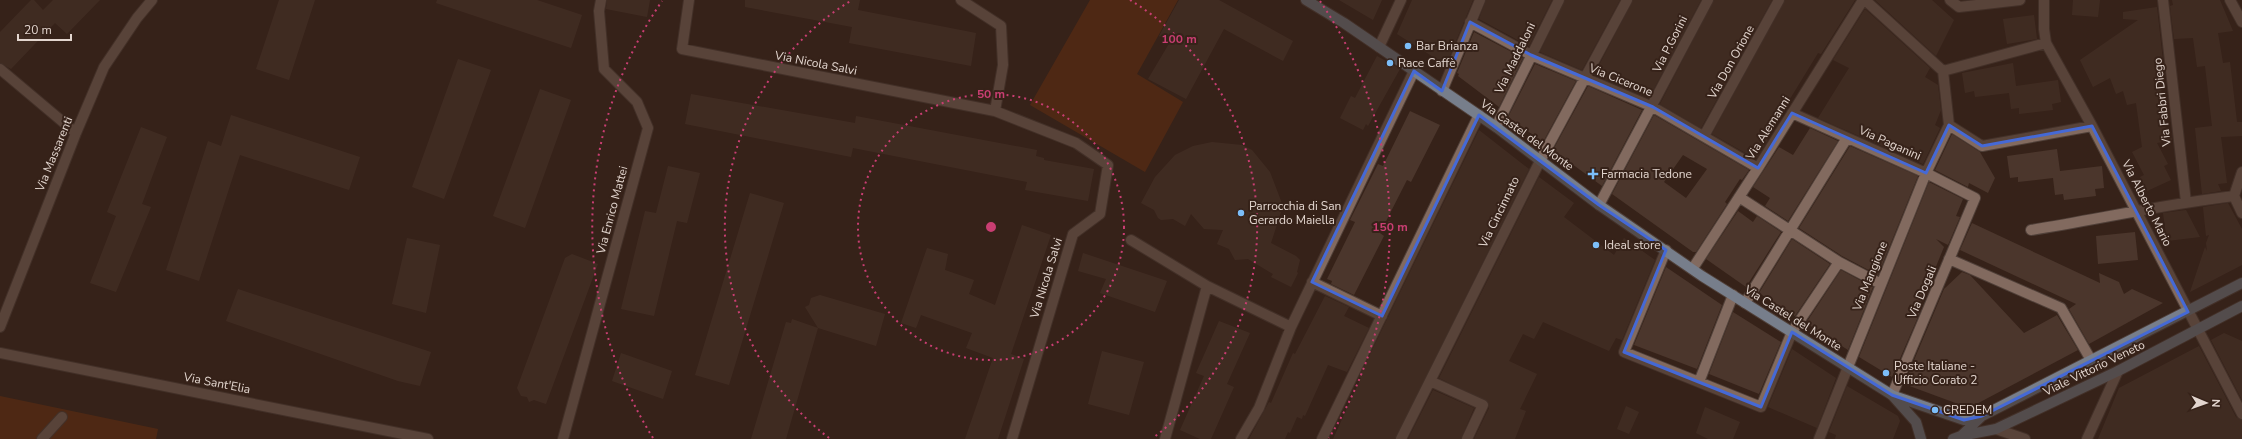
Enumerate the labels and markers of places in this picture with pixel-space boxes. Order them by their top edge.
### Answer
place label: Bar Brianza [1416,38,1478,54]
marker: Bar Brianza [1403,41,1413,51]
place label: Race Caffè [1398,55,1456,71]
marker: Race Caffè [1385,58,1395,68]
place label: Farmacia Tedone [1601,166,1692,182]
marker: Farmacia Tedone [1588,169,1598,179]
place label: Parrocchia di San Gerardo Maiella [1249,198,1341,228]
marker: Parrocchia di San Gerardo Maiella [1236,208,1246,218]
centre of rings [984,220,998,234]
place label: Ideal store [1604,237,1661,253]
marker: Ideal store [1591,240,1601,250]
place label: Poste Italiane - Ufficio Corato 2 [1894,358,1977,388]
marker: Poste Italiane - Ufficio Corato 2 [1881,368,1891,378]
place label: CREDEM [1943,402,1992,418]
marker: CREDEM [1930,405,1940,415]

